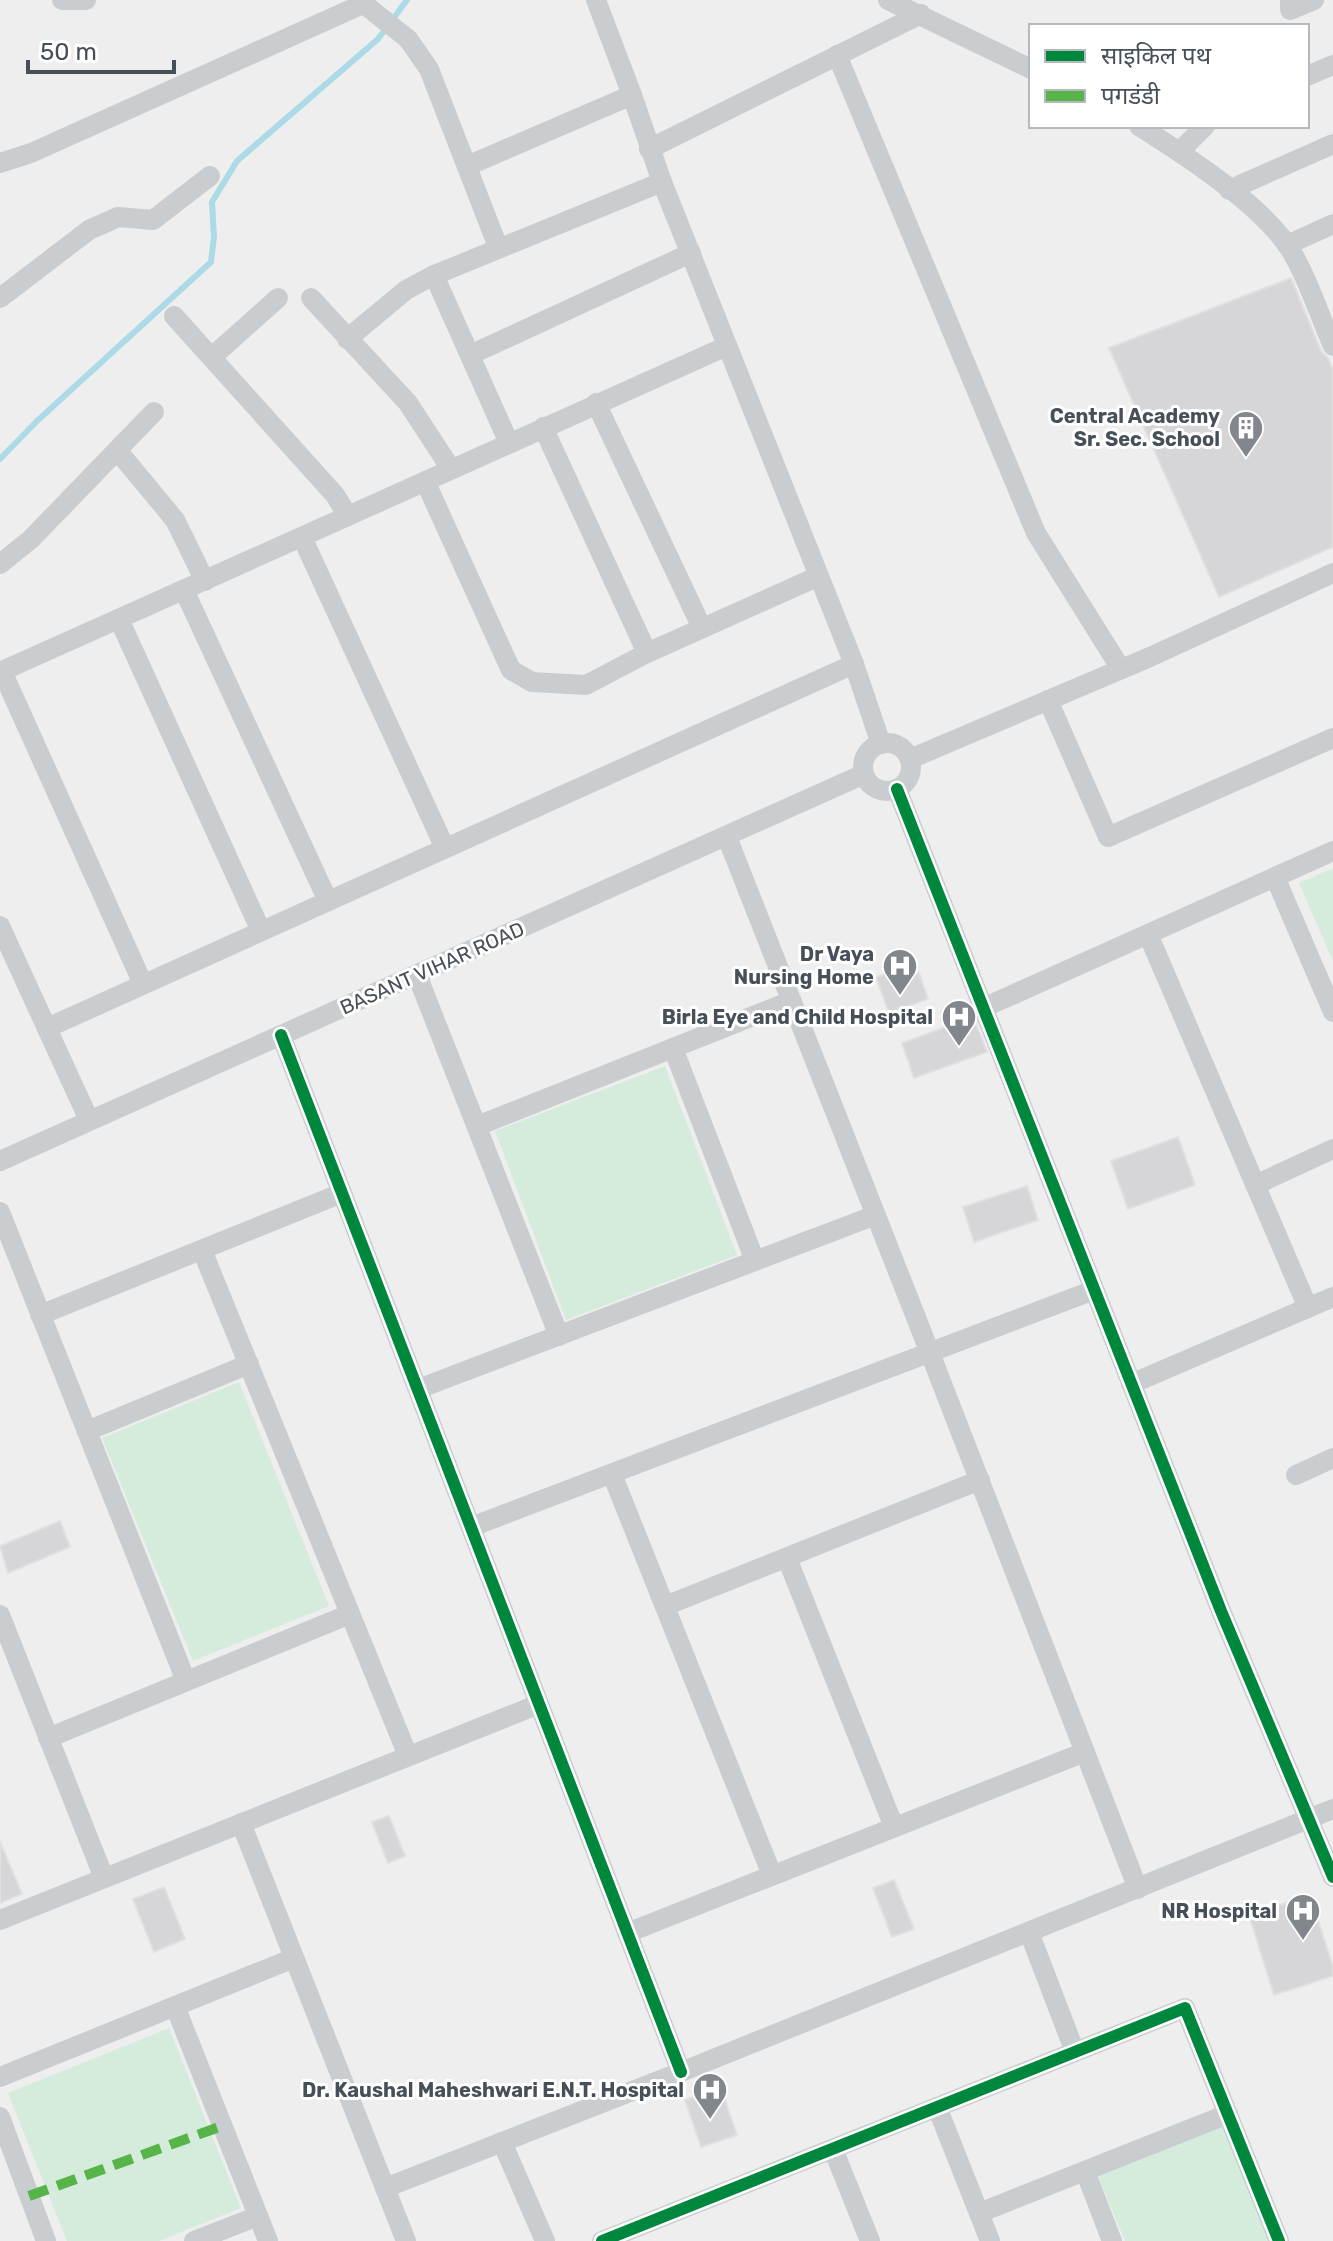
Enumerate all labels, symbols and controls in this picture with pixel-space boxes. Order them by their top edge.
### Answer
scale bar [28,24,174,74]
legend [1029,24,1309,128]
text: 50 m [40,38,97,66]
text: साइकिल पथ [1101,42,1212,70]
text: पगडंडी [1101,82,1161,110]
place label: Central Academy Sr. Sec. School [1050,404,1220,451]
building icon: Central Academy Sr. Sec. School [1227,409,1265,459]
street label: BASANT VIHAR ROAD [336,917,528,1019]
place label: Dr Vaya Nursing Home [734,942,874,989]
hospital icon: Dr Vaya Nursing Home [881,947,919,997]
hospital icon: Birla Eye and Child Hospital [940,998,978,1048]
place label: Birla Eye and Child Hospital [662,1005,933,1029]
hospital icon: NR Hospital [1284,1892,1322,1942]
place label: NR Hospital [1161,1899,1277,1923]
hospital icon: Dr. Kaushal Maheshwari E.N.T. Hospital [691,2071,729,2121]
place label: Dr. Kaushal Maheshwari E.N.T. Hospital [302,2078,684,2102]

